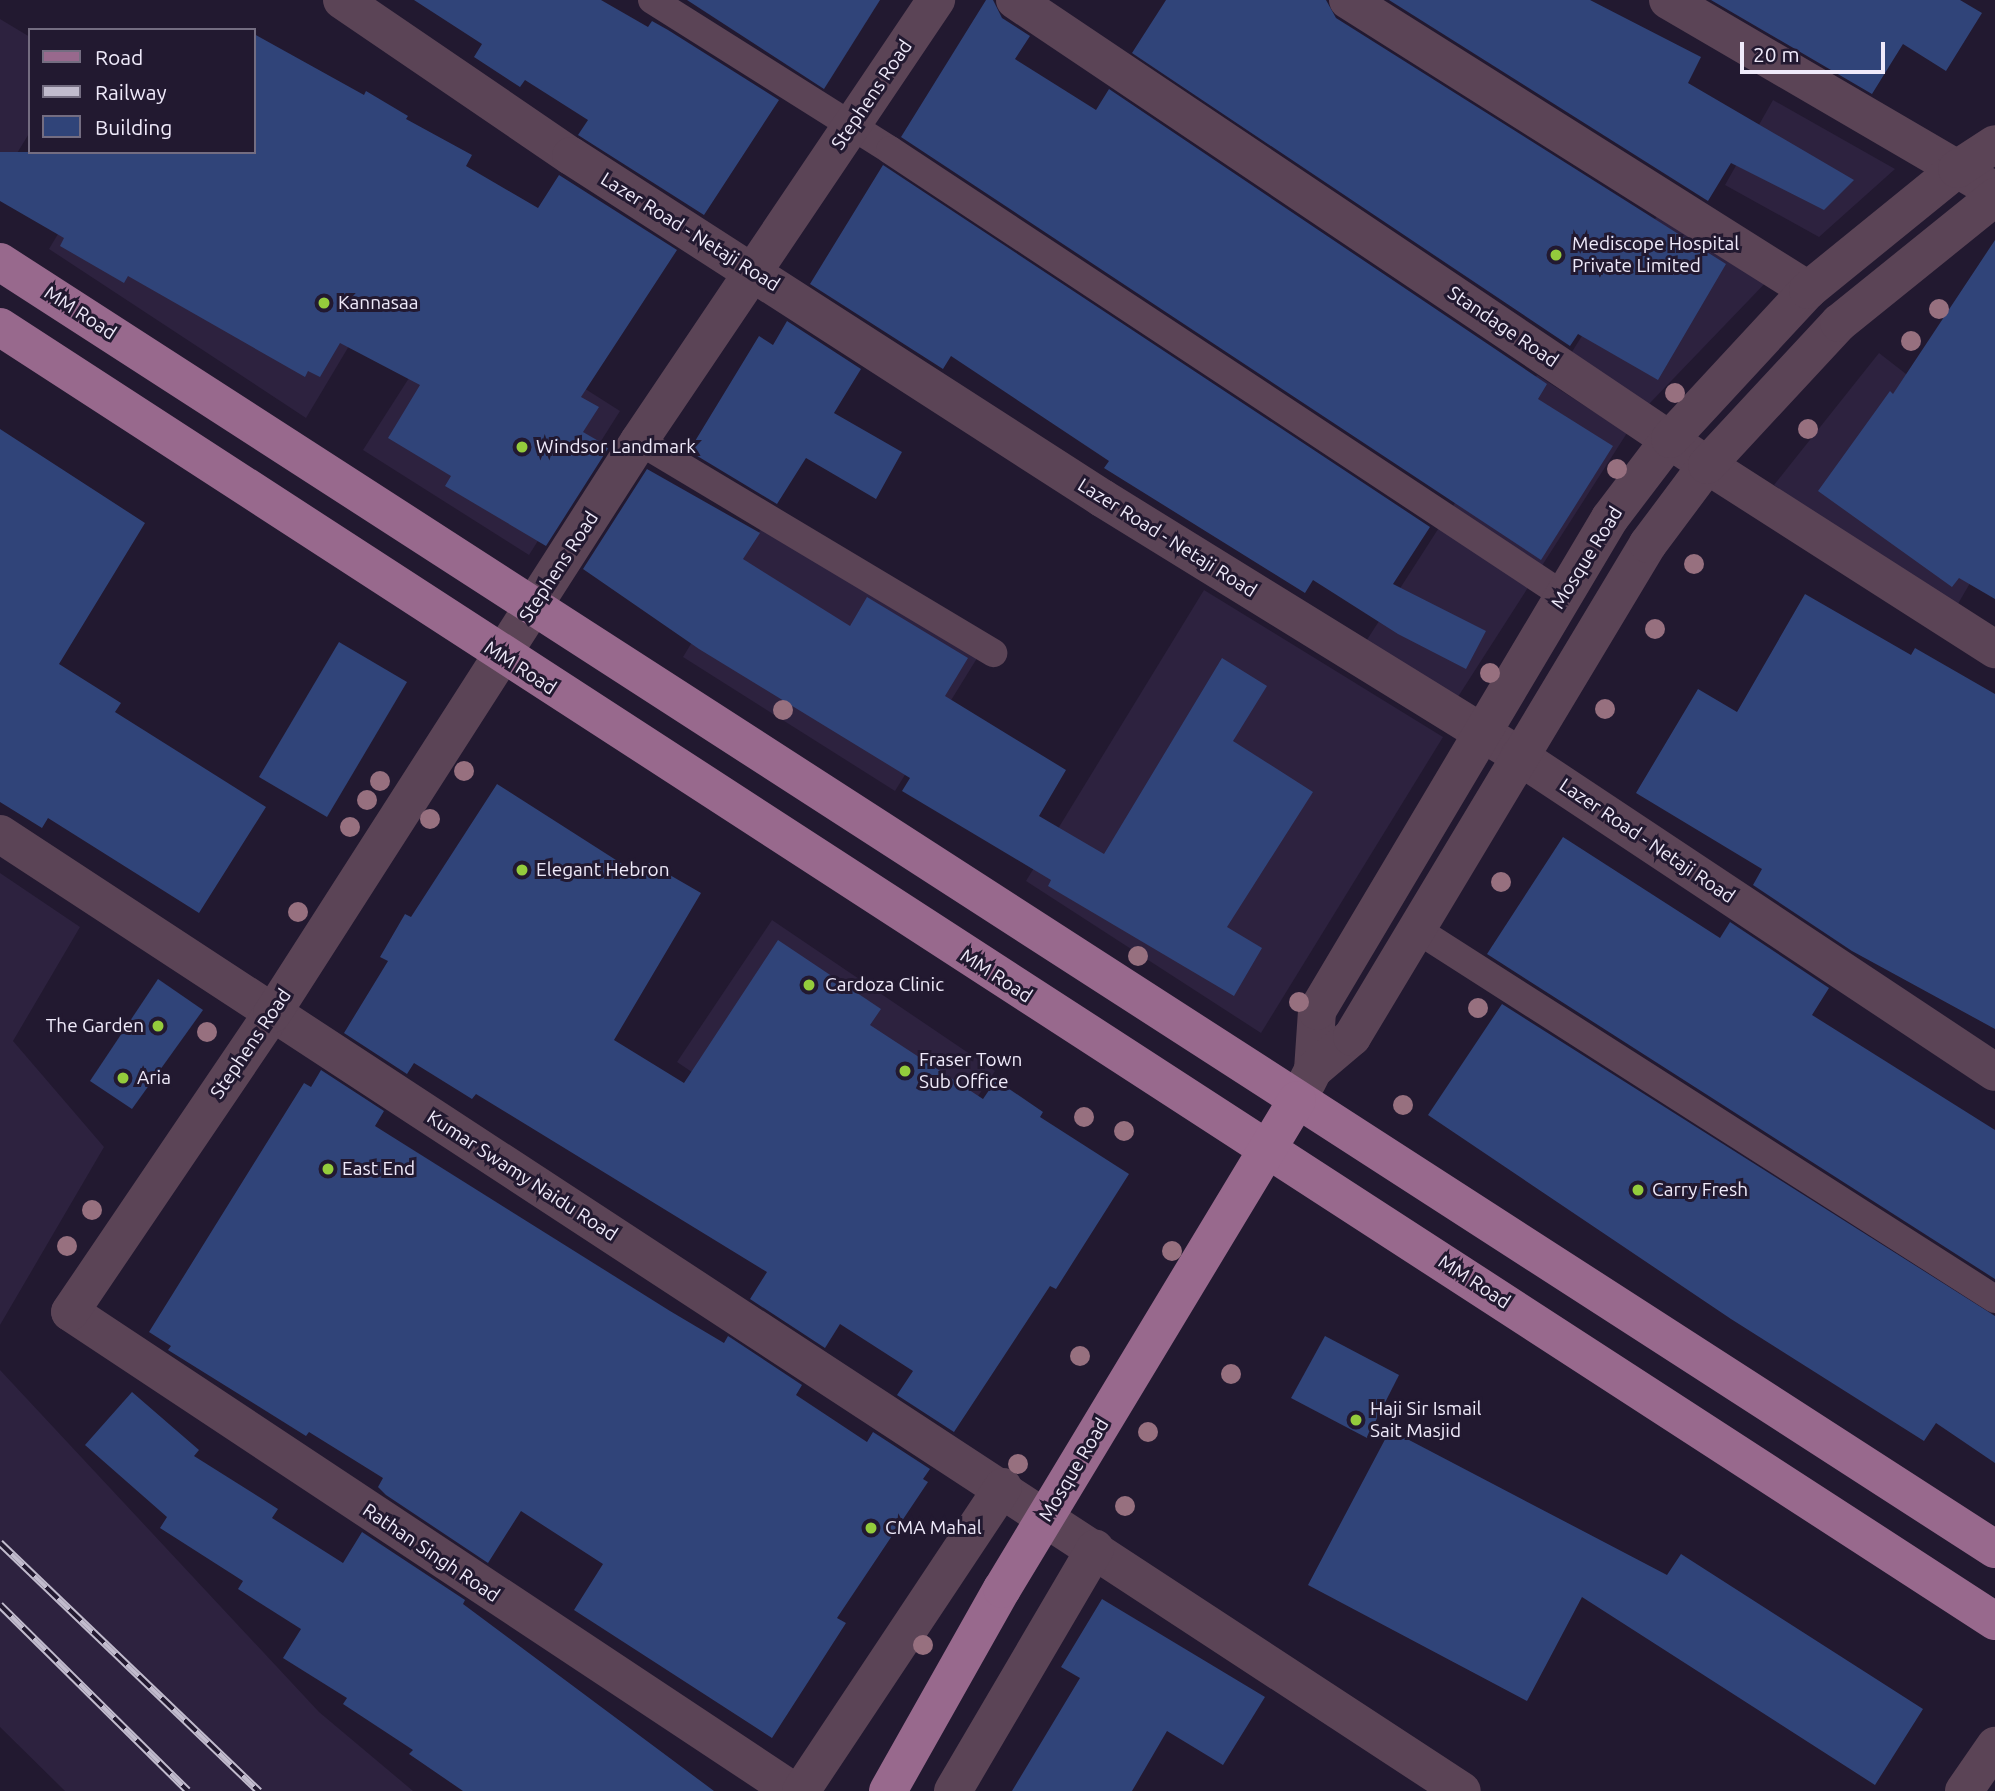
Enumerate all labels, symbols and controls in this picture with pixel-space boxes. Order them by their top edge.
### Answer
legend [28,28,256,154]
scale bar [1743,28,1888,72]
street label: Stephens Road [827,36,917,154]
text: 20 m [1753,42,1800,66]
text: Road [95,45,143,69]
text: Railway [95,80,167,104]
text: Building [95,115,172,139]
street label: Lazer Road - Netaji Road [596,168,784,296]
place label: Mediscope Hospital Private Limited [1572,233,1739,277]
marker: Mediscope Hospital Private Limited [1546,245,1566,265]
street label: MM Road [40,281,120,345]
street label: Standage Road [1443,282,1563,372]
place label: Kannasaa [338,292,419,314]
marker: Kannasaa [316,295,332,311]
place label: Windsor Landmark [536,436,696,458]
marker: Windsor Landmark [514,439,530,455]
street label: Lazer Road - Netaji Road [1073,474,1261,602]
street label: Mosque Road [1546,503,1628,613]
street label: Stephens Road [515,507,603,627]
street label: MM Road [480,636,560,700]
street label: Lazer Road - Netaji Road [1555,774,1739,908]
place label: Elegant Hebron [536,859,669,881]
marker: Elegant Hebron [514,862,530,878]
street label: MM Road [956,944,1036,1008]
place label: Cardoza Clinic [825,974,944,996]
marker: Cardoza Clinic [799,975,819,995]
street label: Stephens Road [206,985,296,1103]
place label: The Garden [46,1015,144,1037]
marker: The Garden [150,1018,166,1034]
place label: Fraser Town Sub Office [919,1049,1022,1093]
marker: Fraser Town Sub Office [897,1063,913,1079]
place label: Aria [137,1067,171,1089]
marker: Aria [115,1070,131,1086]
street label: Kumar Swamy Naidu Road [423,1106,621,1246]
place label: East End [342,1158,415,1180]
marker: East End [320,1161,336,1177]
place label: Carry Fresh [1652,1179,1748,1201]
marker: Carry Fresh [1630,1182,1646,1198]
street label: MM Road [1434,1250,1514,1314]
place label: Haji Sir Ismail Sait Masjid [1370,1398,1482,1442]
marker: Haji Sir Ismail Sait Masjid [1348,1412,1364,1428]
street label: Mosque Road [1034,1414,1114,1526]
street label: Rathan Singh Road [358,1499,504,1607]
place label: CMA Mahal [885,1517,982,1539]
marker: CMA Mahal [863,1520,879,1536]

